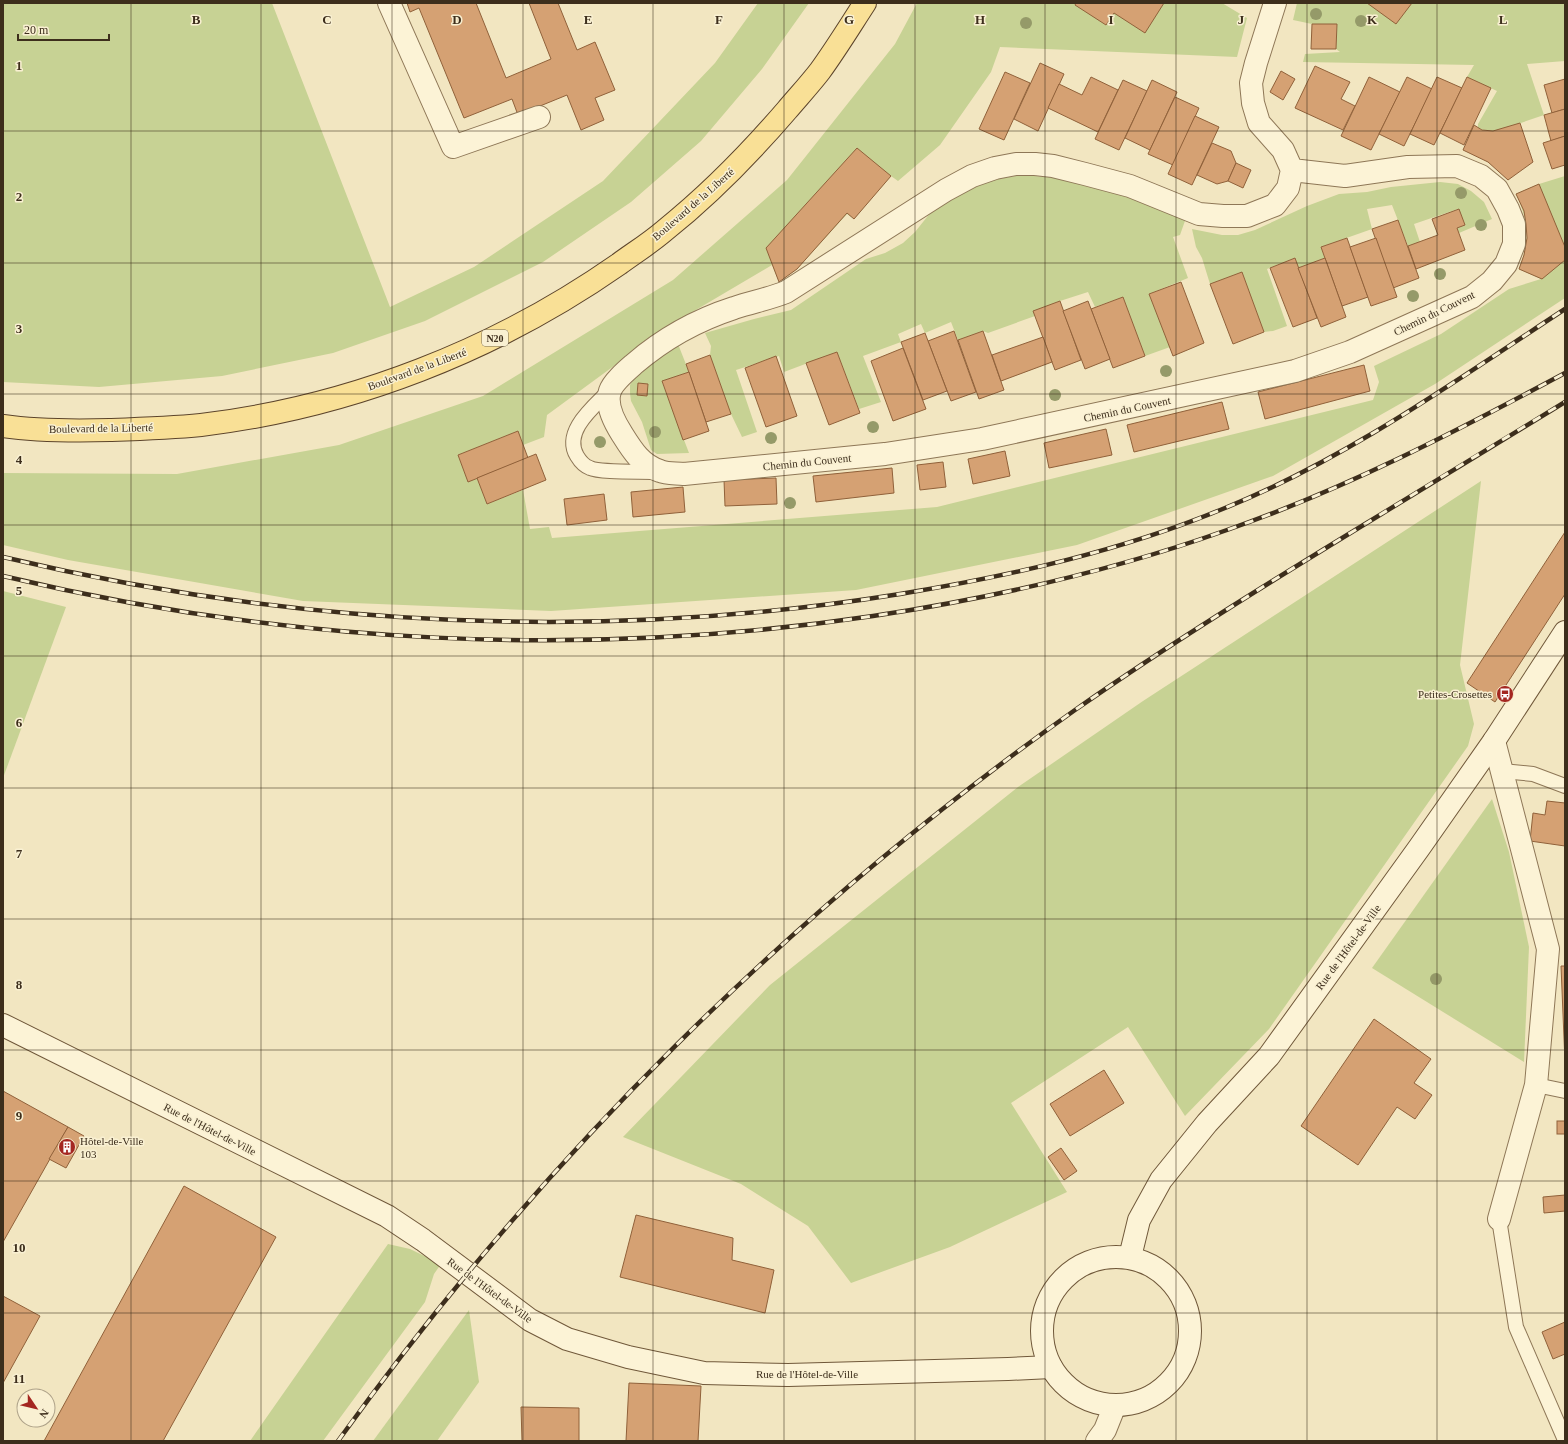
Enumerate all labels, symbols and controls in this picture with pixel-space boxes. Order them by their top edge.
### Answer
text: B [192,12,201,27]
text: C [322,12,332,27]
text: D [452,12,462,27]
text: E [584,12,592,27]
text: F [715,12,723,27]
text: G [844,12,854,27]
text: H [975,12,985,27]
text: I [1108,12,1114,27]
text: J [1238,12,1245,27]
text: K [1367,12,1378,27]
text: L [1499,12,1508,27]
scale bar [18,16,109,42]
text: 20 m [24,23,49,37]
text: 1 [16,58,22,73]
street label: Boulevard de la Liberté [650,165,736,243]
text: 2 [16,189,22,204]
street label: Chemin du Couvent [1392,288,1476,338]
text: 3 [16,321,23,336]
road number: N20 [482,330,508,346]
street label: Boulevard de la Liberté [366,346,468,392]
street label: Chemin du Couvent [1082,394,1172,424]
street label: Boulevard de la Liberté [49,421,153,435]
street label: Chemin du Couvent [762,451,852,473]
text: 4 [16,452,23,467]
text: 5 [16,583,23,598]
bus stop icon: Petites-Crosettes [1495,684,1515,704]
place label: Petites-Crosettes [1418,688,1492,700]
text: 6 [16,715,23,730]
text: 7 [16,846,23,861]
street label: Rue de l'Hôtel-de-Ville [1313,902,1383,992]
text: 8 [16,977,23,992]
street label: Rue de l'Hôtel-de-Ville [162,1100,258,1158]
text: 9 [16,1108,23,1123]
place label: Hôtel-de-Ville 103 [80,1135,144,1160]
building icon: Hôtel-de-Ville 103 [57,1137,77,1157]
text: 10 [13,1240,26,1255]
street label: Rue de l'Hôtel-de-Ville [445,1255,535,1325]
street label: Rue de l'Hôtel-de-Ville [756,1368,858,1380]
text: 11 [13,1371,25,1386]
north arrow [16,1388,56,1428]
text: N [37,1407,51,1420]

